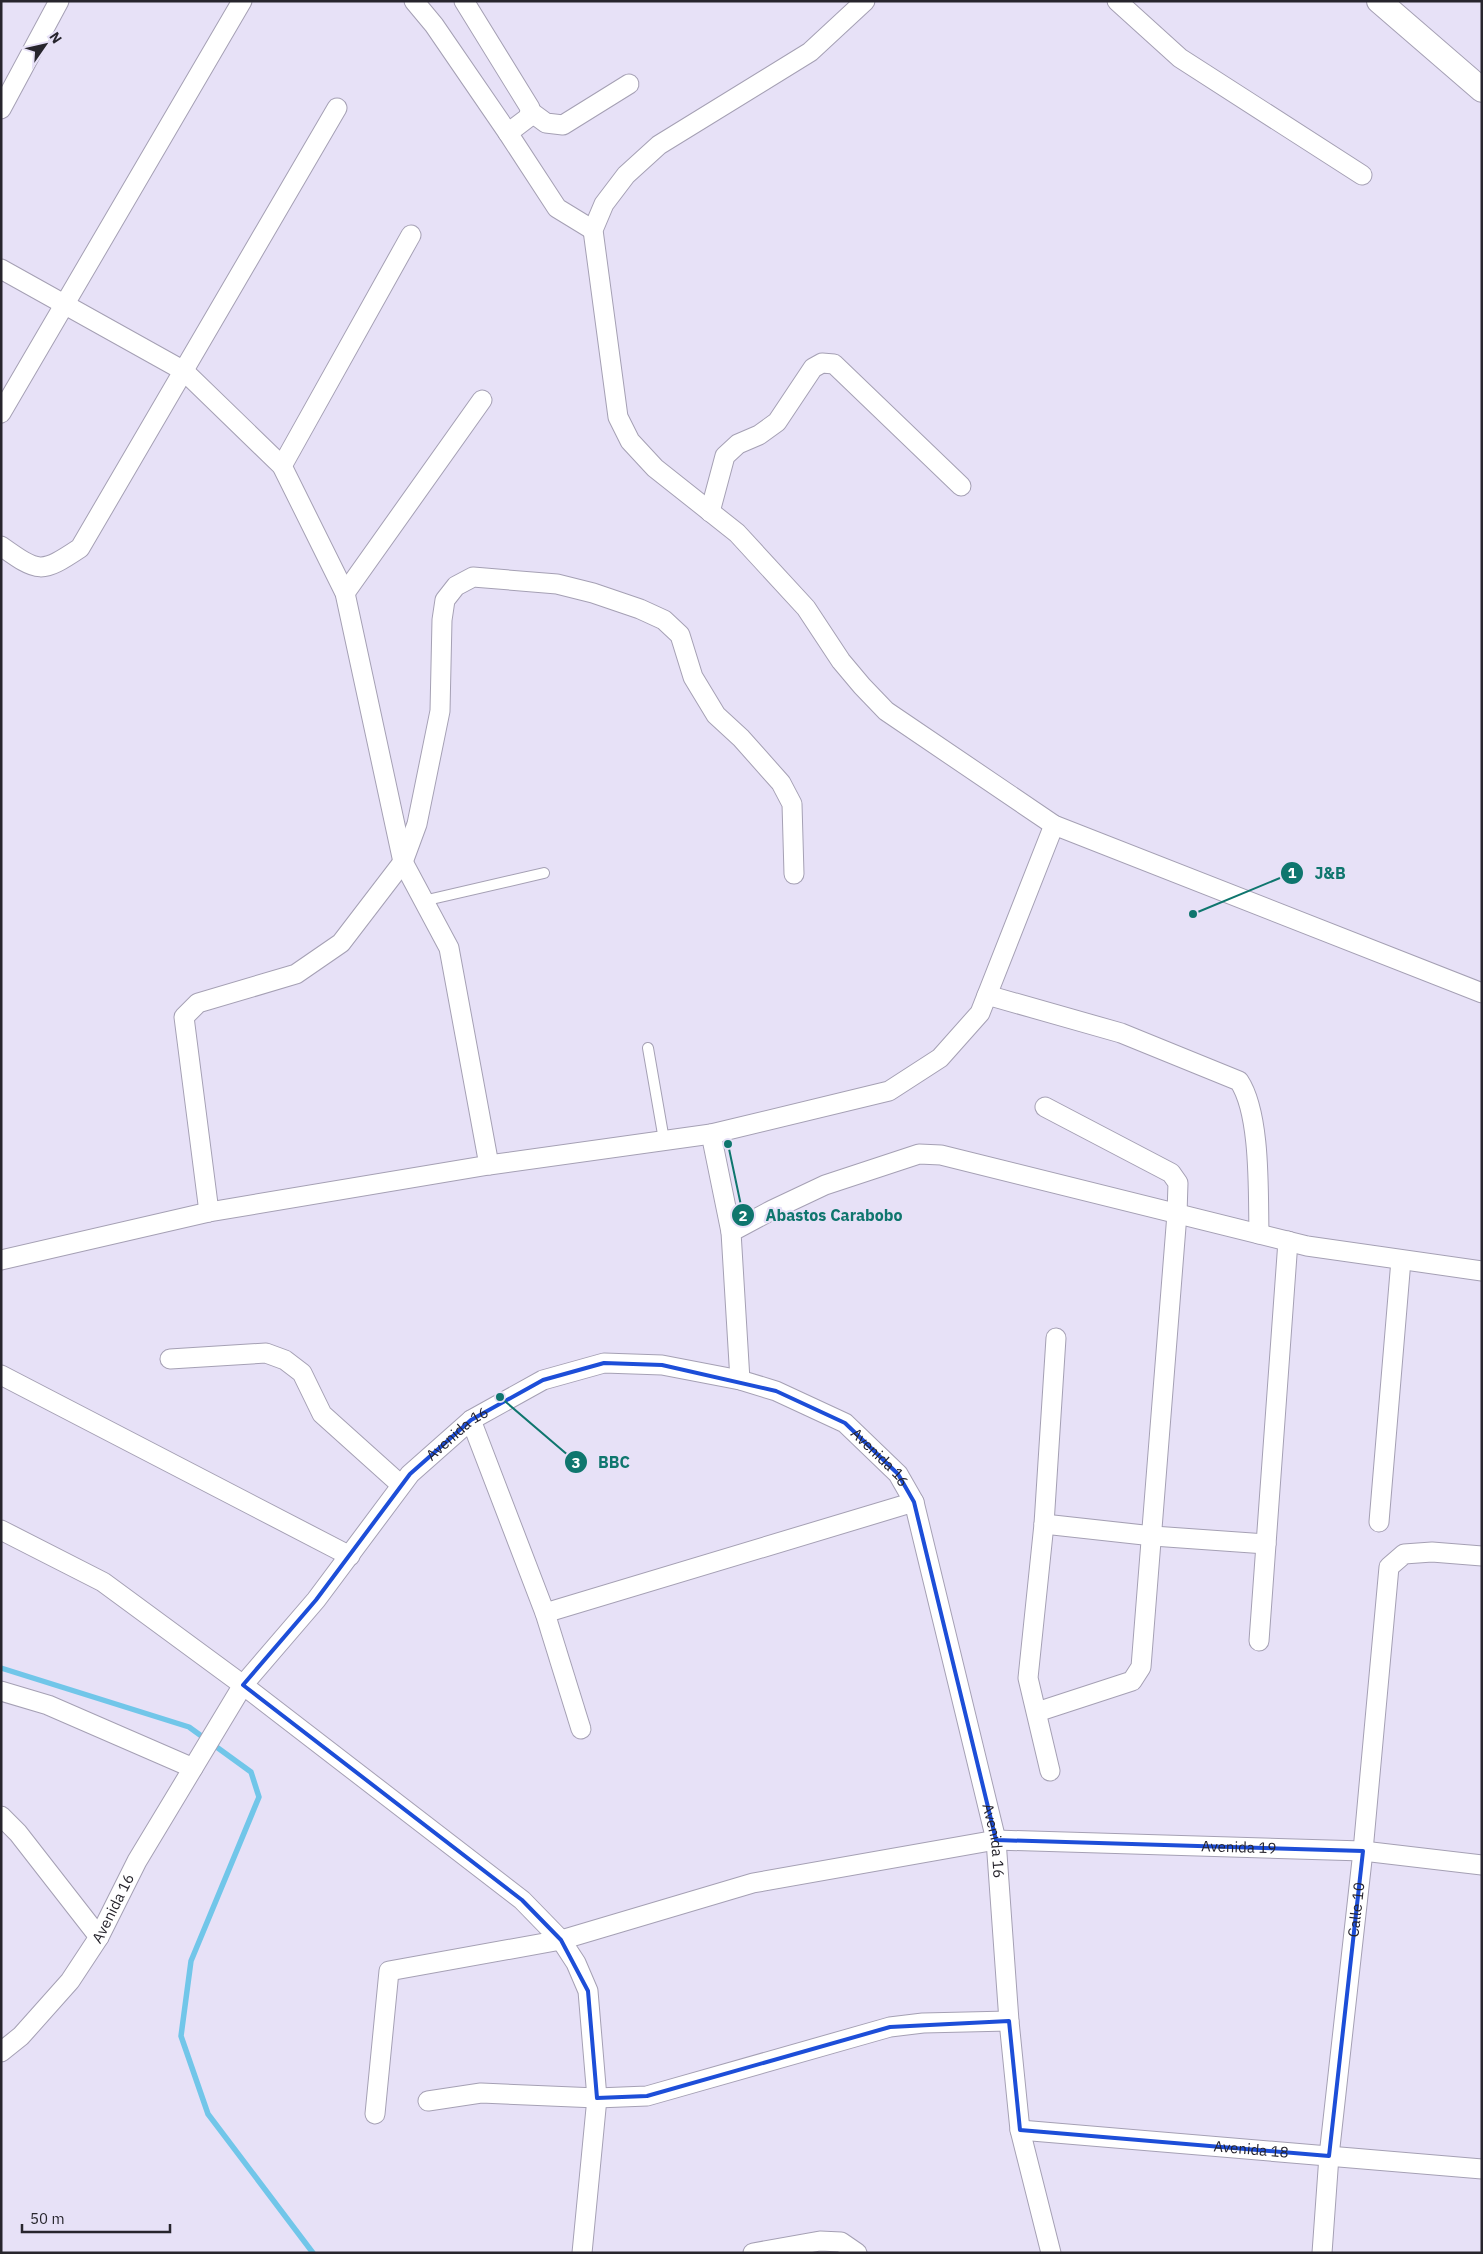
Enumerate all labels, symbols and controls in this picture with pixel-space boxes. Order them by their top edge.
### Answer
north arrow [20,20,70,70]
text: N [45,28,66,47]
callout: J&B [1280,858,1356,889]
text: 1 [1287,863,1297,882]
text: J&B [1314,863,1346,883]
callout: Abastos Carabobo [730,1200,912,1231]
text: Abastos Carabobo [765,1205,903,1225]
text: 2 [738,1206,748,1225]
street label: Avenida 16 [422,1402,492,1464]
street label: Avenida 16 [847,1424,913,1490]
callout: BBC [563,1447,640,1478]
text: BBC [598,1452,630,1472]
text: 3 [571,1453,581,1472]
street label: Avenida 16 [978,1801,1009,1879]
street label: Avenida 19 [1201,1836,1277,1857]
street label: Avenida 16 [88,1870,138,1947]
street label: Calle 10 [1343,1881,1368,1938]
street label: Avenida 18 [1213,2136,1290,2162]
scale bar [22,2202,170,2234]
text: 50 m [30,2209,65,2228]

